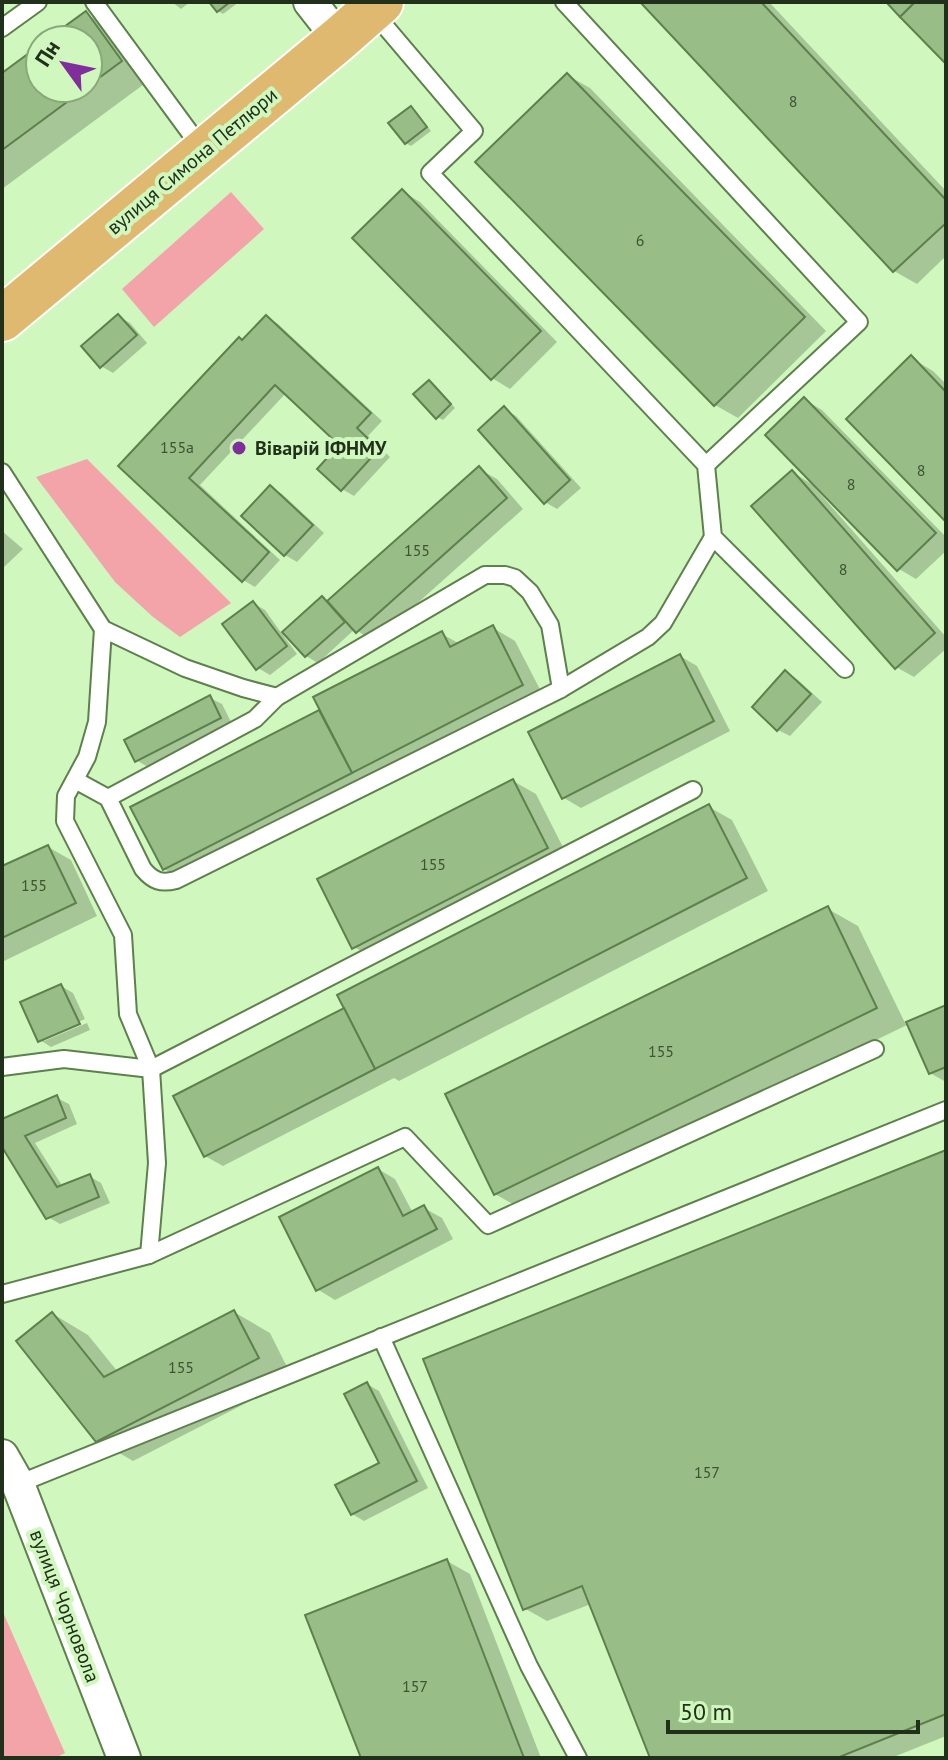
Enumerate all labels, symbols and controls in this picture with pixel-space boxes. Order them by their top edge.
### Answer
north arrow [24,24,104,104]
text: Пн [28,35,66,72]
street label: вулиця Симона Петлюри [101,82,283,240]
house number: 8 [789,91,797,111]
house number: 6 [636,230,644,250]
place label: Віварій ІФНМУ [255,435,387,461]
house number: 155а [160,437,194,457]
marker: Віварій ІФНМУ [230,439,248,457]
house number: 8 [917,460,925,480]
house number: 8 [847,474,855,494]
house number: 155 [404,540,430,560]
house number: 8 [839,559,847,579]
house number: 155 [420,854,446,874]
house number: 155 [21,875,47,895]
house number: 155 [648,1041,674,1061]
house number: 155 [168,1357,194,1377]
house number: 157 [694,1462,720,1482]
street label: вулиця Чорновола [24,1526,106,1686]
house number: 157 [402,1676,428,1696]
scale bar [668,1684,918,1734]
text: 50 m [680,1696,732,1727]

